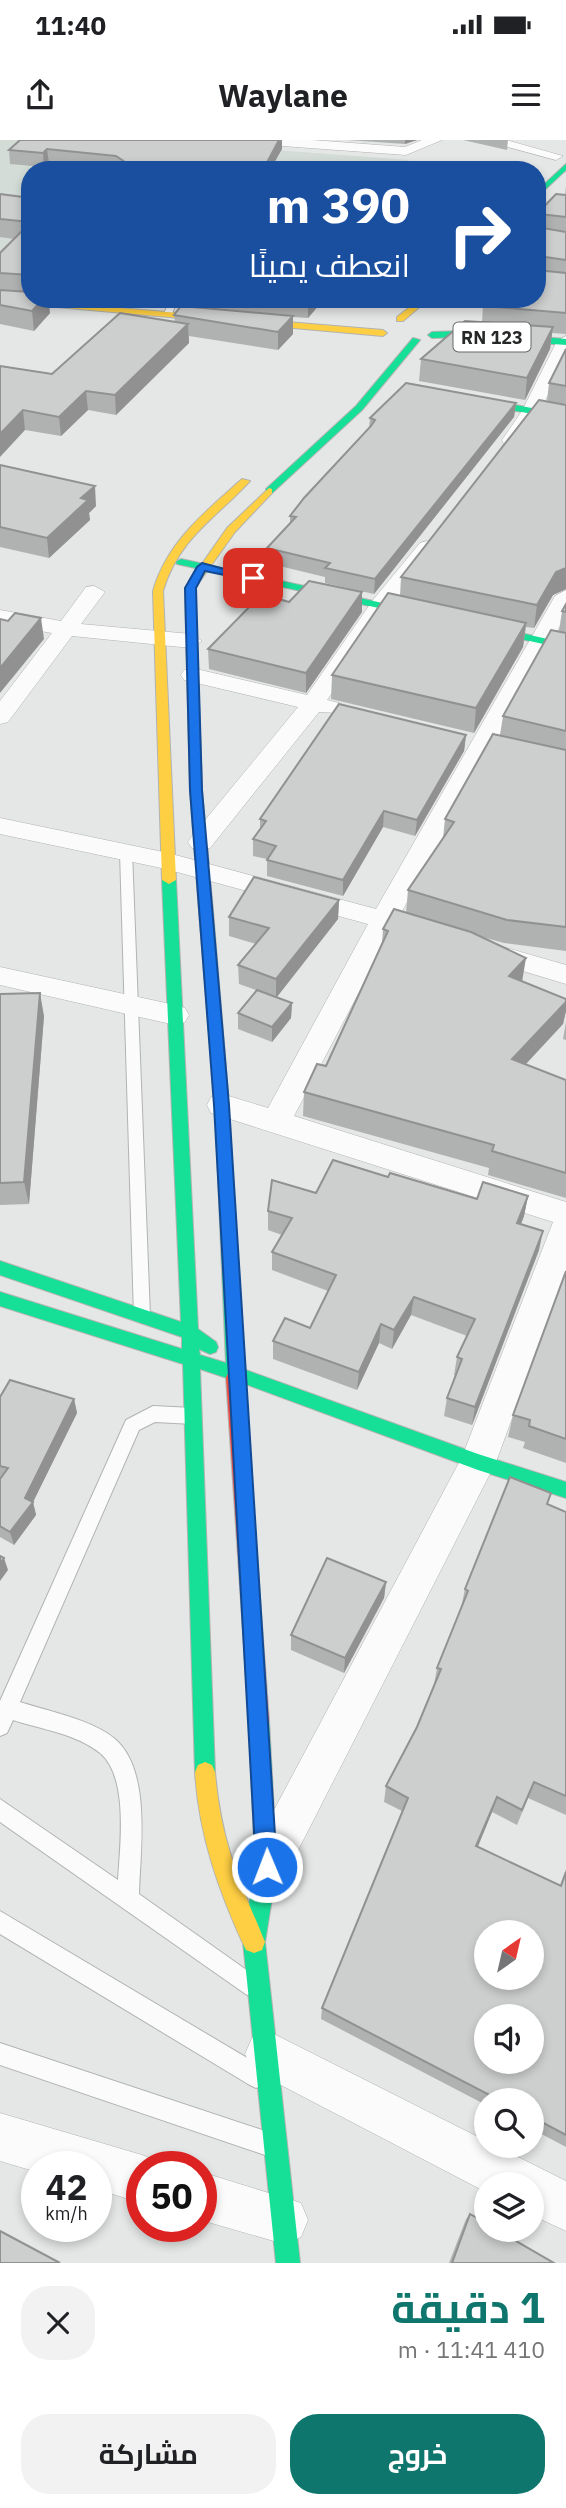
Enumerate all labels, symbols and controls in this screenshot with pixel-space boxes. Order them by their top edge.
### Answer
text: 11:40 [35,8,106,42]
text: Waylane [218,74,348,116]
icon: share [21,76,59,114]
icon: menu [507,76,545,114]
text: 390 m [266,173,410,236]
icon: right [434,189,525,280]
text: انعطف يمينًا [249,244,410,286]
road number: RN 123 [454,322,530,352]
pin [223,548,283,608]
icon: arrive [234,559,272,597]
position arrow [230,1830,304,1904]
north arrow [474,1920,544,1990]
map controls [474,1920,544,2242]
button: sound [474,2004,544,2074]
button: search [474,2088,544,2158]
speed limit sign: 50 [126,2151,217,2242]
text: 42 [45,2164,88,2210]
button: layers [474,2172,544,2242]
text: km/h [45,2202,88,2225]
text: 1 دقيقة [391,2280,545,2335]
button: close [21,2286,95,2360]
text: 410 m · 11:41 [398,2334,545,2364]
button: مشاركة [21,2414,276,2494]
button: خروج [290,2414,545,2494]

